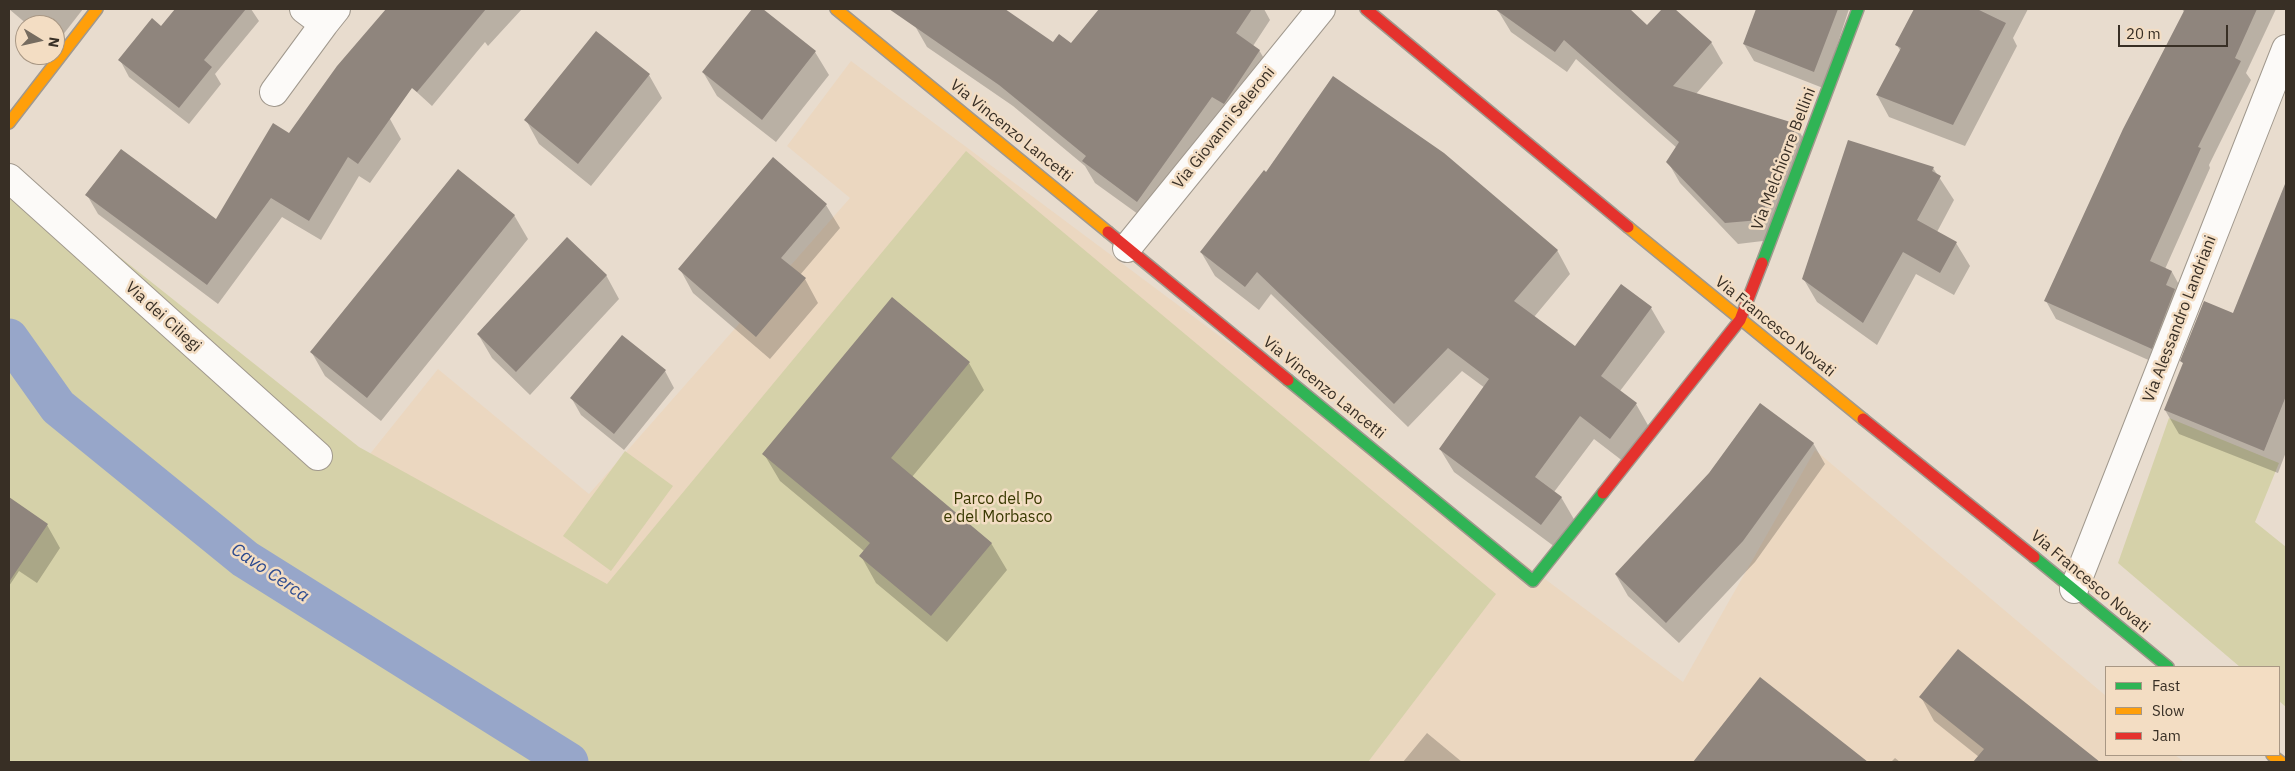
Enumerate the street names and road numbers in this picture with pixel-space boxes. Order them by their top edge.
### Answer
street label: Via Giovanni Seleroni [1169,63,1279,193]
street label: Via Vincenzo Lancetti [946,76,1076,186]
street label: Via Melchiorre Bellini [1748,85,1820,233]
street label: Via Alessandro Landriani [2139,233,2221,405]
street label: Via Francesco Novati [1711,273,1839,381]
street label: Via dei Ciliegi [121,278,205,356]
street label: Via Vincenzo Lancetti [1259,333,1389,443]
street label: Via Francesco Novati [2027,527,2153,637]

